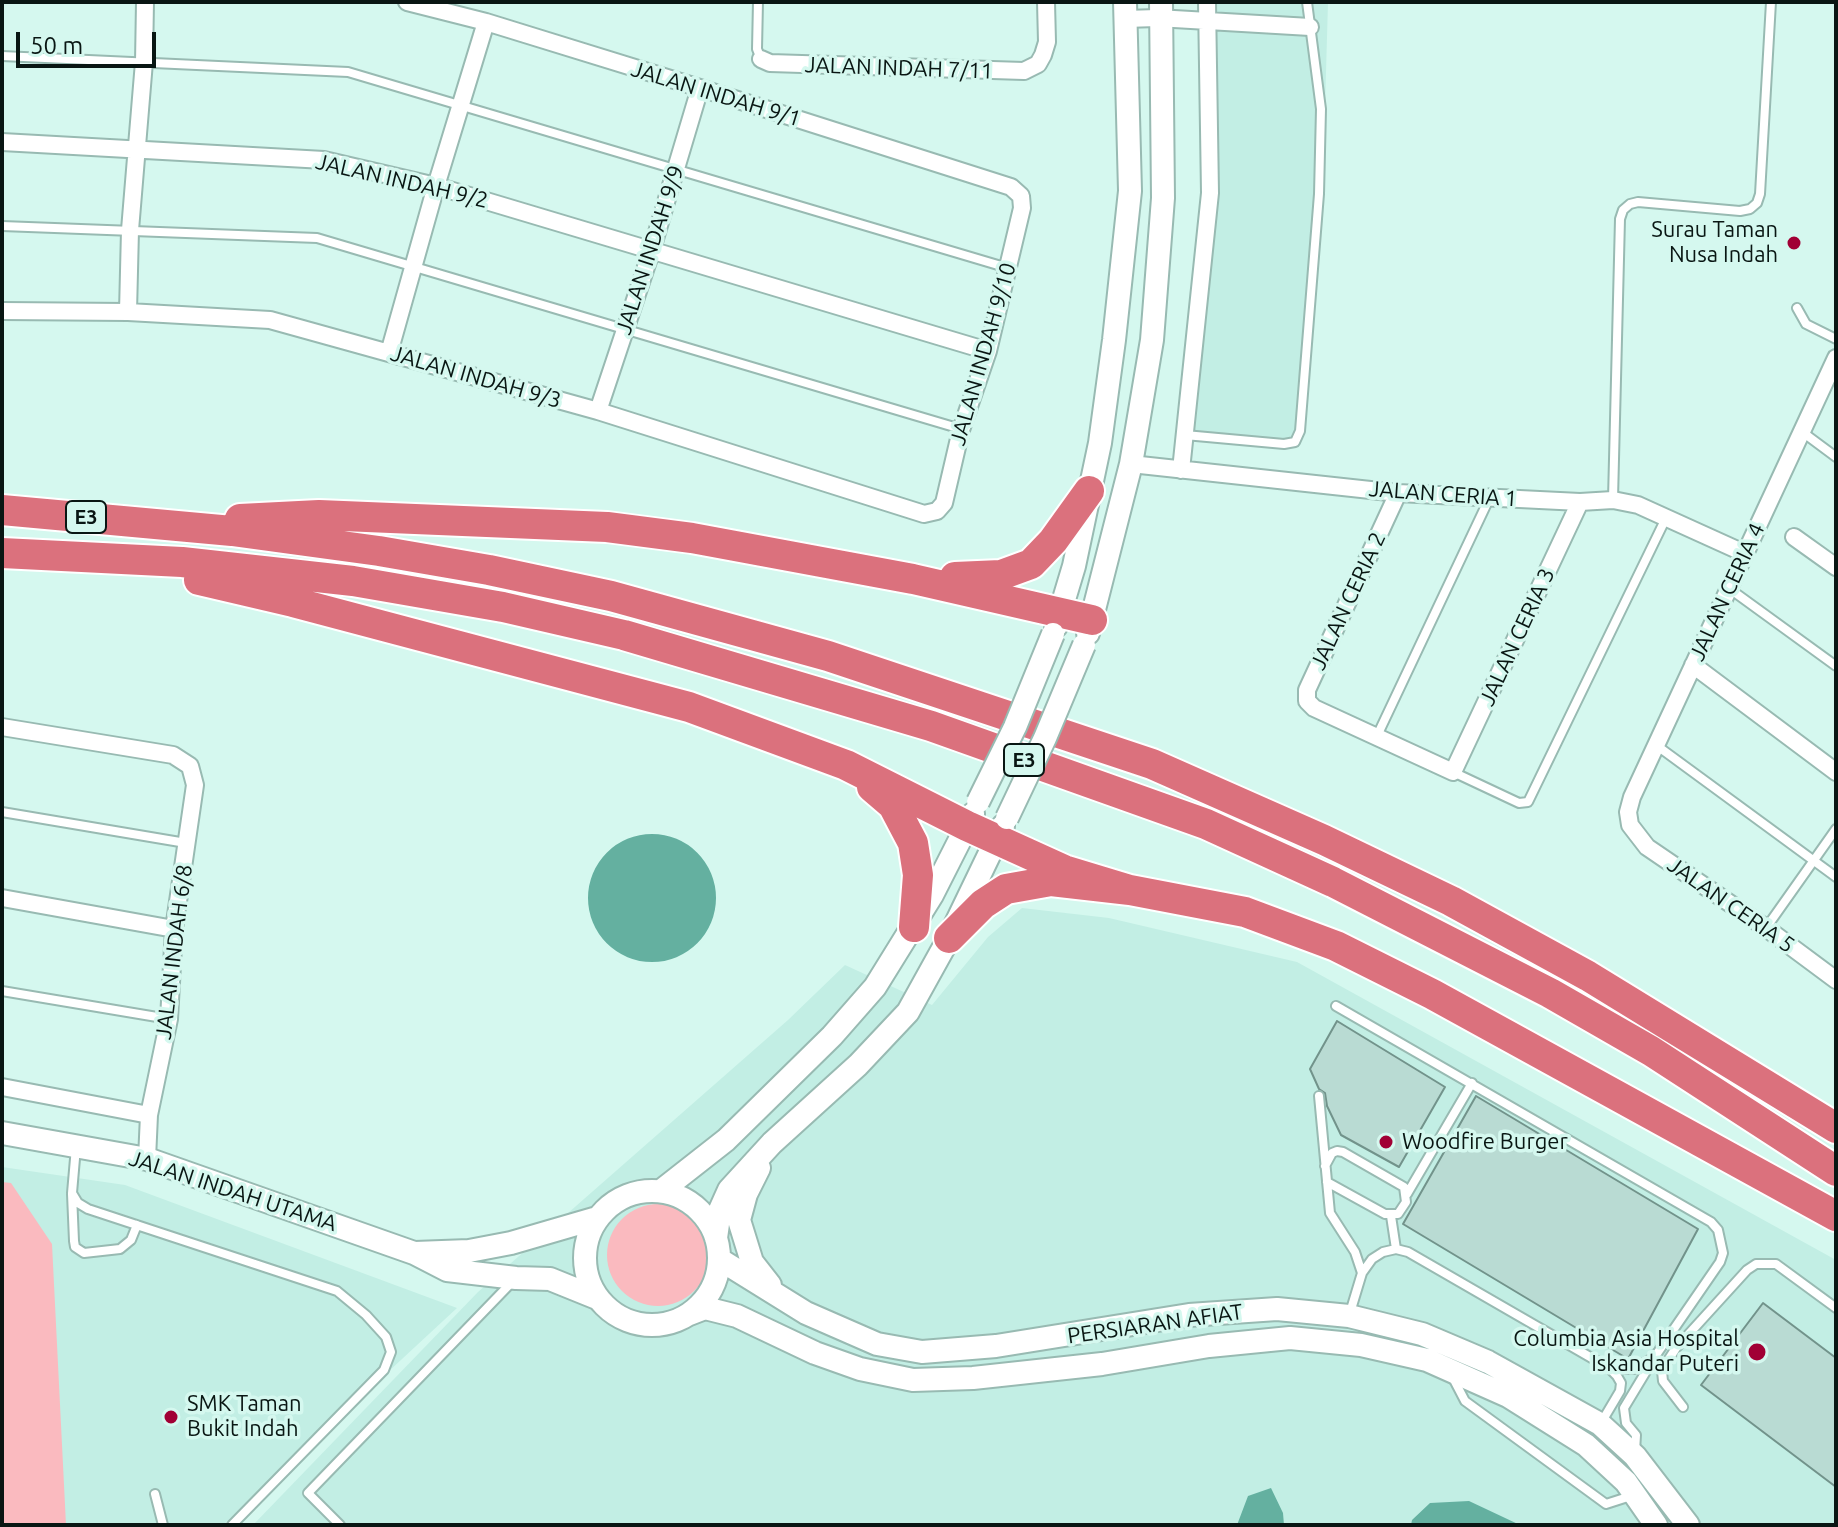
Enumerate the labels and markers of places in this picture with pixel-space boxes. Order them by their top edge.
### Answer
place label: Surau Taman Nusa Indah [1651,217,1778,268]
marker: Surau Taman Nusa Indah [1785,234,1803,252]
place label: Woodfire Burger [1402,1129,1568,1155]
marker: Woodfire Burger [1377,1133,1395,1151]
place label: Columbia Asia Hospital Iskandar Puteri [1513,1326,1739,1378]
marker: Columbia Asia Hospital Iskandar Puteri [1746,1341,1768,1363]
place label: SMK Taman Bukit Indah [187,1391,302,1442]
marker: SMK Taman Bukit Indah [162,1408,180,1426]

